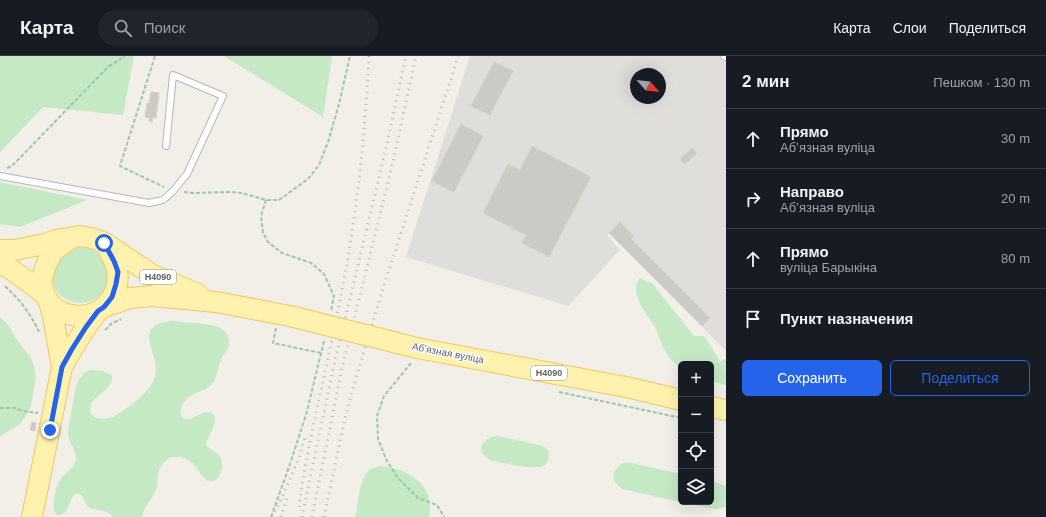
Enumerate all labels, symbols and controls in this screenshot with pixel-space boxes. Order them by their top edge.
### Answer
search box [98,10,378,46]
text: Карта [20,17,74,38]
icon: search [112,17,134,39]
text: Поиск [144,19,185,36]
text: Карта [833,20,871,36]
text: Слои [893,20,927,36]
text: Поделиться [949,20,1026,36]
north arrow [630,68,666,104]
text: 2 мин [742,72,789,91]
text: Пешком · 130 m [933,75,1030,90]
text: Прямо [780,123,829,140]
icon: ahead [742,128,764,150]
text: 30 m [1001,131,1030,146]
text: Абʼязная вуліца [780,140,875,155]
text: Направо [780,183,844,200]
icon: right [742,188,764,210]
text: 20 m [1001,191,1030,206]
text: Абʼязная вуліца [780,200,875,215]
route start [95,234,113,252]
text: Прямо [780,243,829,260]
icon: ahead [742,248,764,270]
text: 80 m [1001,251,1030,266]
text: вуліца Барыкіна [780,260,877,275]
road number: Н4090 [140,270,176,284]
icon: arrive [742,308,764,330]
text: Пункт назначения [780,310,913,327]
street label: Абʼязная вуліца [411,341,485,365]
button: Сохранить [742,360,882,396]
button: Поделиться [890,360,1030,396]
map controls [678,361,714,505]
button: + [678,361,714,397]
road number: Н4090 [531,366,567,380]
button: − [678,397,714,433]
route end [41,421,59,439]
button: locate [678,433,714,469]
button: layers [678,469,714,505]

